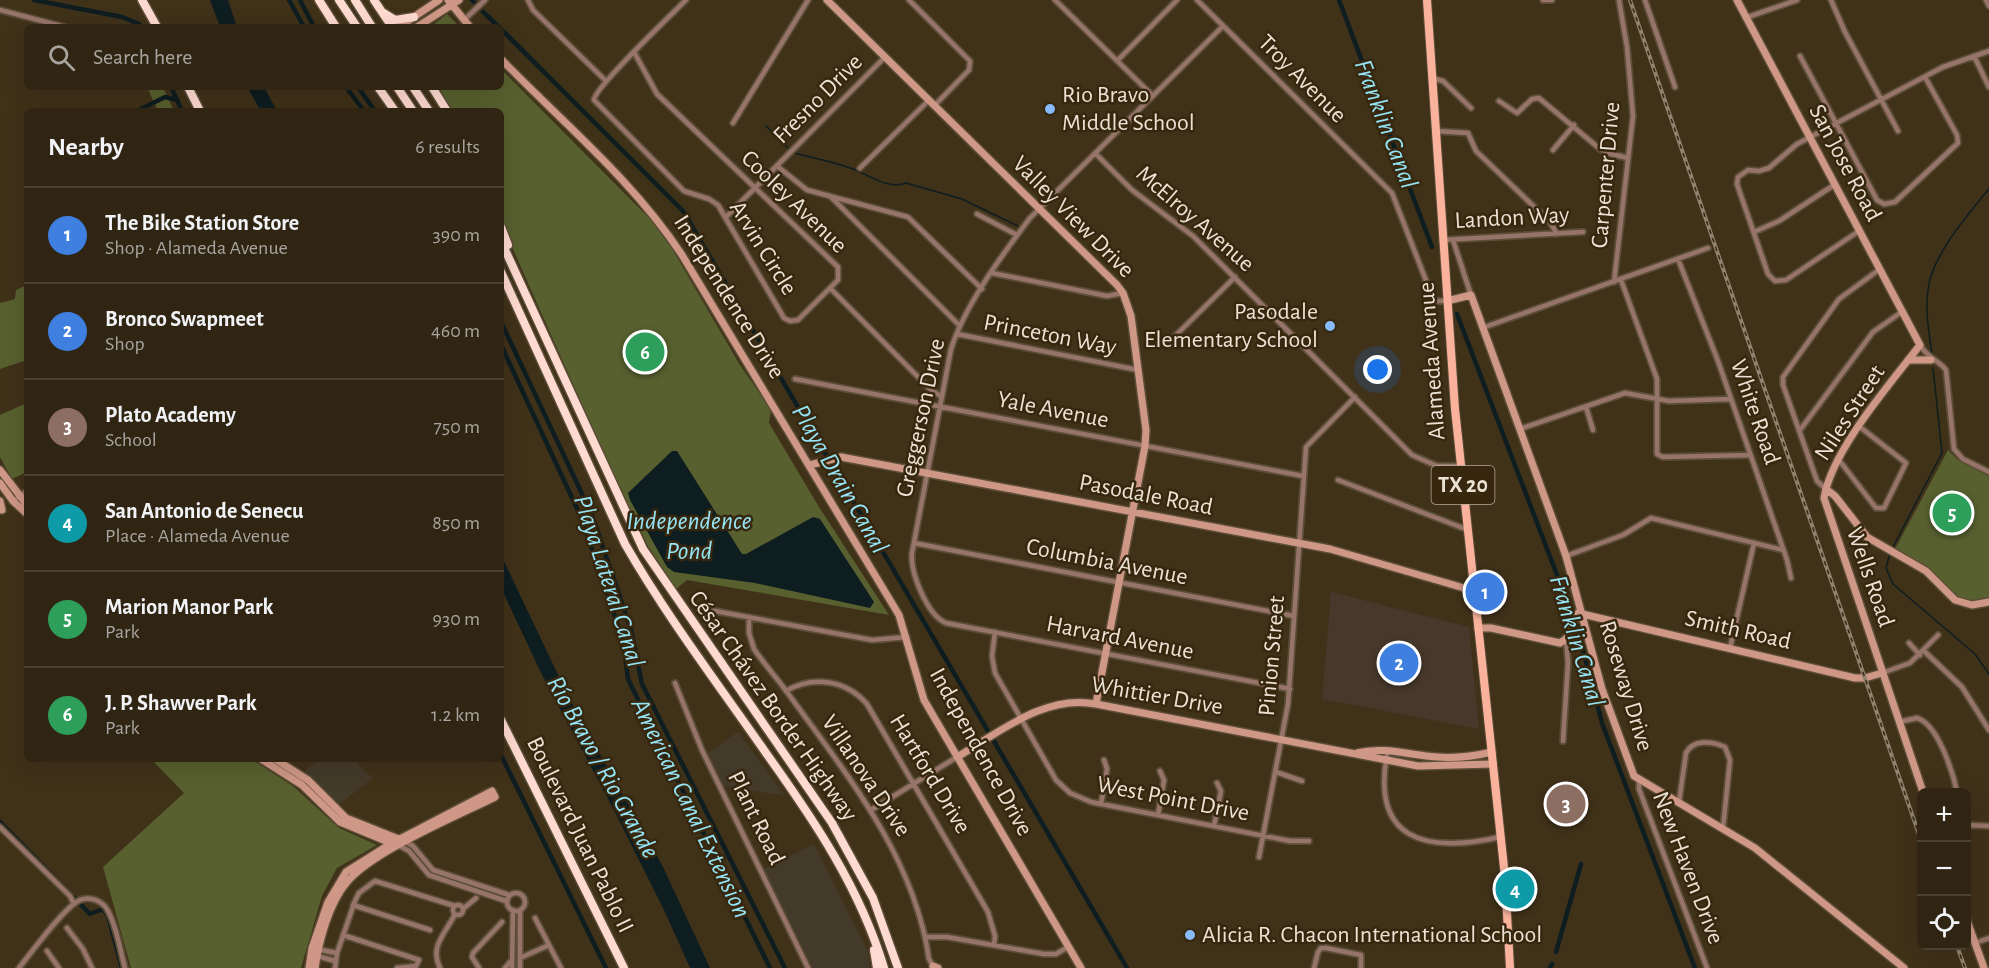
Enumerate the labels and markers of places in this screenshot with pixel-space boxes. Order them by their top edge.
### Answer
place label: Rio Bravo Middle School [1062,83,1195,135]
marker: Rio Bravo Middle School [1043,102,1057,116]
place label: Pasodale Elementary School [1144,300,1318,352]
marker: Pasodale Elementary School [1323,319,1337,333]
pin: 6 [626,330,664,374]
pin: 5 [1932,490,1972,536]
pin: 1 [1466,570,1504,614]
pin: 2 [1380,640,1418,686]
pin: 3 [1546,782,1586,826]
pin: 4 [1496,866,1534,912]
place label: Alicia R. Chacon International School [1202,923,1542,947]
marker: Alicia R. Chacon International School [1183,928,1197,942]

